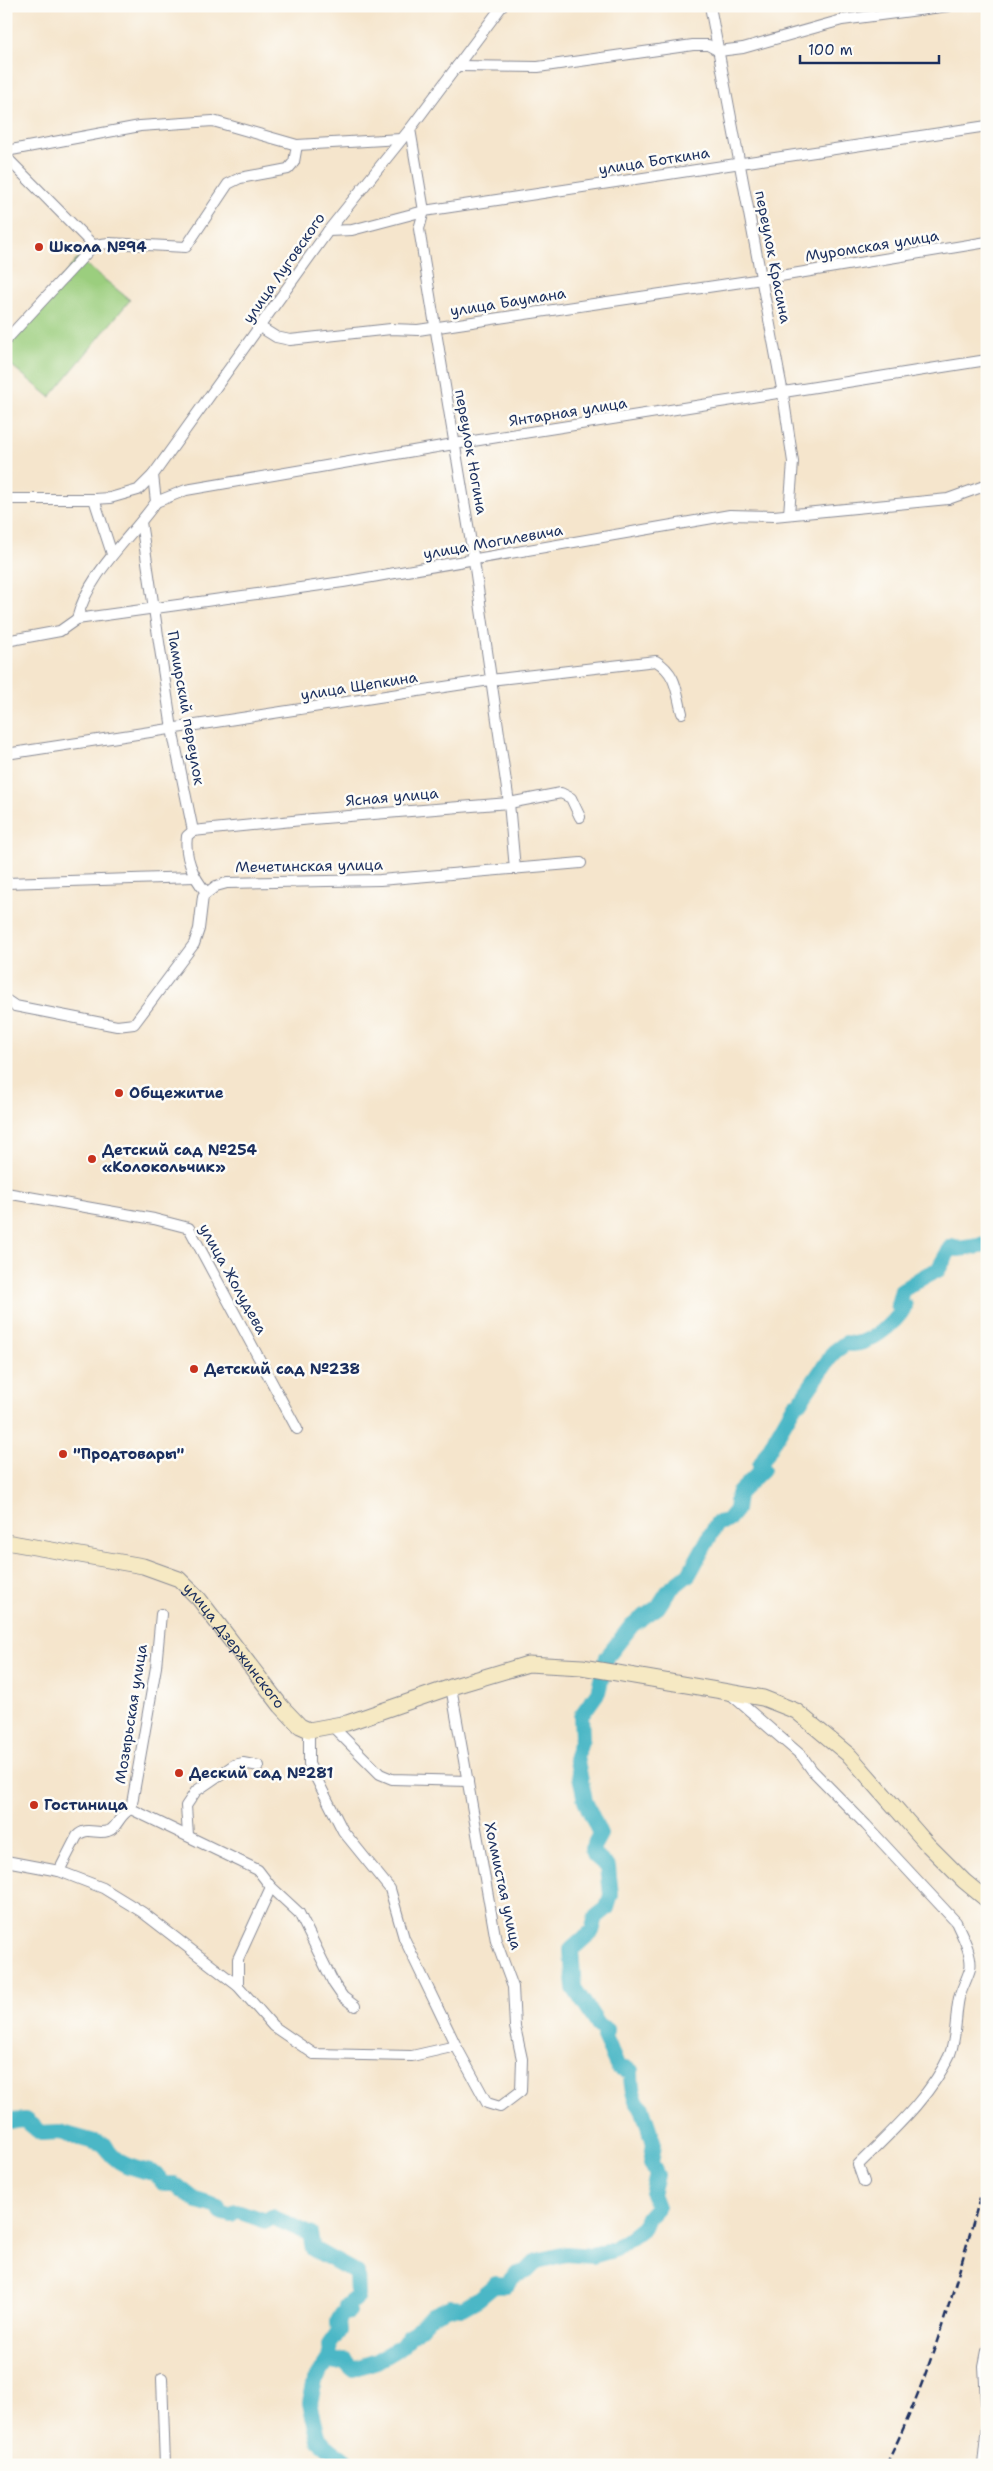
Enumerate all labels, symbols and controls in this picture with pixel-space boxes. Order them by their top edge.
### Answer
scale bar [800,32,939,64]
text: 100 m [808,40,853,60]
street label: улица Боткина [597,142,712,180]
street label: переулок Красина [750,189,796,326]
street label: улица Луговского [238,209,330,327]
street label: Муромская улица [804,225,941,266]
place label: Школа №94 [49,237,147,257]
marker: Школа №94 [33,241,45,253]
street label: улица Баумана [449,283,568,321]
street label: переулок Ногина [450,388,492,517]
street label: Янтарная улица [507,393,629,431]
street label: улица Могилевича [422,520,565,564]
street label: Памирский переулок [163,629,209,787]
street label: улица Щепкина [299,667,420,705]
street label: Ясная улица [345,783,440,811]
street label: Мечетинская улица [235,855,384,877]
place label: Общежитие [129,1083,224,1103]
marker: Общежитие [113,1087,125,1099]
place label: Детский сад №254 «Колокольчик» [102,1140,258,1177]
marker: Детский сад №254 «Колокольчик» [86,1153,98,1165]
street label: улица Жолудева [194,1220,272,1339]
place label: Детский сад №238 [204,1359,360,1379]
marker: Детский сад №238 [188,1363,200,1375]
place label: "Продтовары" [73,1444,185,1464]
marker: "Продтовары" [57,1448,69,1460]
street label: улица Дзержинского [178,1578,290,1713]
street label: Мозырьская улица [110,1642,152,1785]
place label: Деский сад №281 [189,1763,333,1783]
marker: Деский сад №281 [173,1767,185,1779]
place label: Гостиница [44,1795,129,1815]
marker: Гостиница [28,1799,40,1811]
street label: Холмистая улица [480,1820,526,1952]

